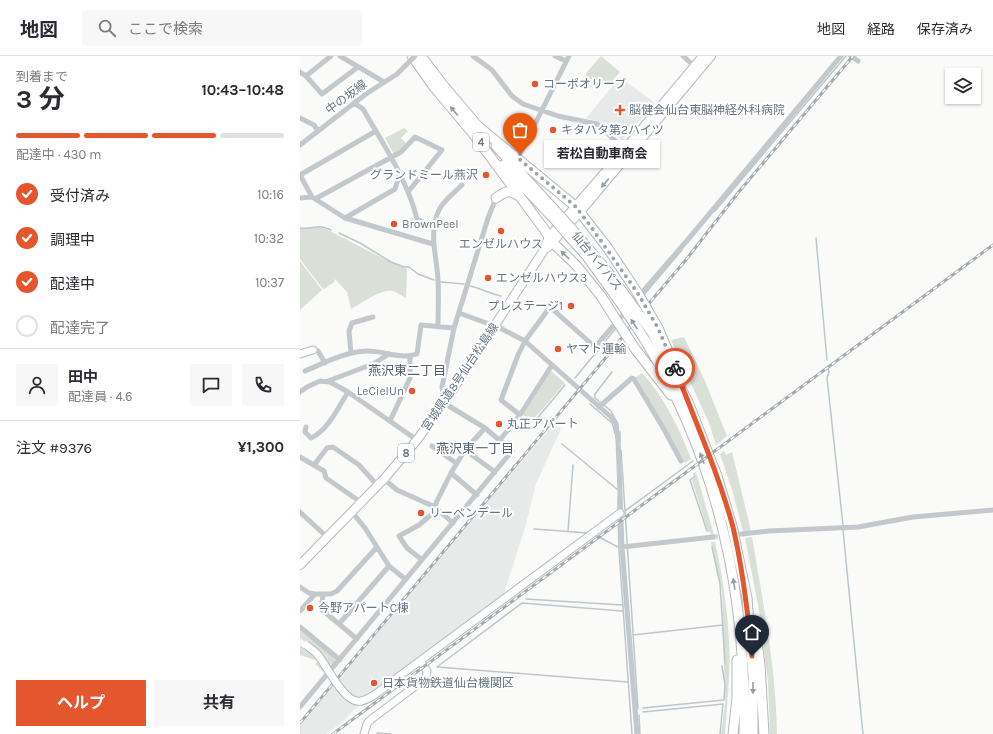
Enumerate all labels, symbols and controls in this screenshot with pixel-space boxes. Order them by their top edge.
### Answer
search box [82,10,362,46]
icon: search [96,17,118,39]
text: 地図 [20,19,58,41]
text: ここで検索 [128,20,203,38]
text: 地図 [817,21,845,38]
text: 経路 [867,21,895,38]
text: 保存済み [917,21,973,38]
map controls [945,68,981,104]
button: layers [945,68,981,104]
text: 到着まで [16,69,68,84]
street label: 中の坂線 [323,77,369,117]
place label: コーポオリーブ [543,77,626,91]
marker: コーポオリーブ [530,79,540,89]
text: 10:43–10:48 [201,81,284,99]
text: 3 分 [16,84,65,115]
place label: 脳健会仙台東脳神経外科病院 [629,103,785,117]
marker: 脳健会仙台東脳神経外科病院 [614,104,626,116]
one-way arrow [450,106,459,117]
pin [503,113,537,154]
icon: bag [509,119,531,141]
place label: キタハタ第2ハイツ [561,123,664,137]
marker: キタハタ第2ハイツ [548,125,558,135]
road number: 4 [473,133,489,151]
callout: 若松自動車商会 [544,140,660,168]
text: 若松自動車商会 [556,146,648,161]
text: 配達中 · 430 m [16,147,101,162]
place label: グランドミール燕沢 [370,168,478,182]
marker: グランドミール燕沢 [481,170,491,180]
one-way arrow [601,177,610,188]
icon: check [16,183,38,205]
text: 受付済み [50,187,110,205]
text: 10:16 [257,187,284,202]
place label: BrownPeel [402,217,459,231]
marker: BrownPeel [389,219,399,229]
marker: エンゼルハウス [496,226,506,236]
icon: check [16,227,38,249]
street label: 仙台バイパス [569,229,625,293]
text: 調理中 [50,231,95,249]
text: 10:32 [254,231,284,246]
place label: エンゼルハウス [459,237,543,251]
one-way arrow [560,250,570,260]
icon: check [16,271,38,293]
place label: エンゼルハウス3 [496,271,587,285]
marker: エンゼルハウス3 [483,273,493,283]
text: 配達中 [50,275,95,293]
text: 10:37 [255,275,284,290]
place label: プレステージ1 [487,299,563,313]
marker: プレステージ1 [566,301,576,311]
text: 配達完了 [50,319,110,337]
one-way arrow [630,319,638,330]
street label: 宮城県道8号仙台松島線 [419,320,501,434]
place label: ヤマト運輸 [566,342,626,356]
marker: ヤマト運輸 [553,344,563,354]
courier [655,348,695,388]
icon: bike [664,357,686,379]
district label: 燕沢東二丁目 [368,363,446,378]
button: person [16,364,58,406]
button: chat [190,364,232,406]
button: phone [242,364,284,406]
text: 田中 [68,368,98,386]
place label: LeCielUn [357,384,404,398]
marker: LeCielUn [407,386,417,396]
text: 配達員 · 4.6 [68,389,133,404]
place label: 丸正アパート [507,417,579,431]
marker: 丸正アパート [494,419,504,429]
text: ¥1,300 [238,438,284,456]
text: 注文 #9376 [16,439,92,457]
district label: 燕沢東一丁目 [436,441,514,456]
road number: 8 [398,444,414,462]
one-way arrow [698,452,704,464]
place label: リーベンデール [429,506,513,520]
marker: リーベンデール [416,508,426,518]
one-way arrow [731,577,737,590]
place label: 今野アパートC棟 [318,601,409,615]
marker: 今野アパートC棟 [305,603,315,613]
pin [735,615,769,656]
icon: home [741,621,763,643]
place label: 日本貨物鉄道仙台機関区 [382,676,514,690]
marker: 日本貨物鉄道仙台機関区 [369,678,379,688]
button: ヘルプ [16,680,146,726]
button: 共有 [154,680,284,726]
one-way arrow [750,682,756,695]

